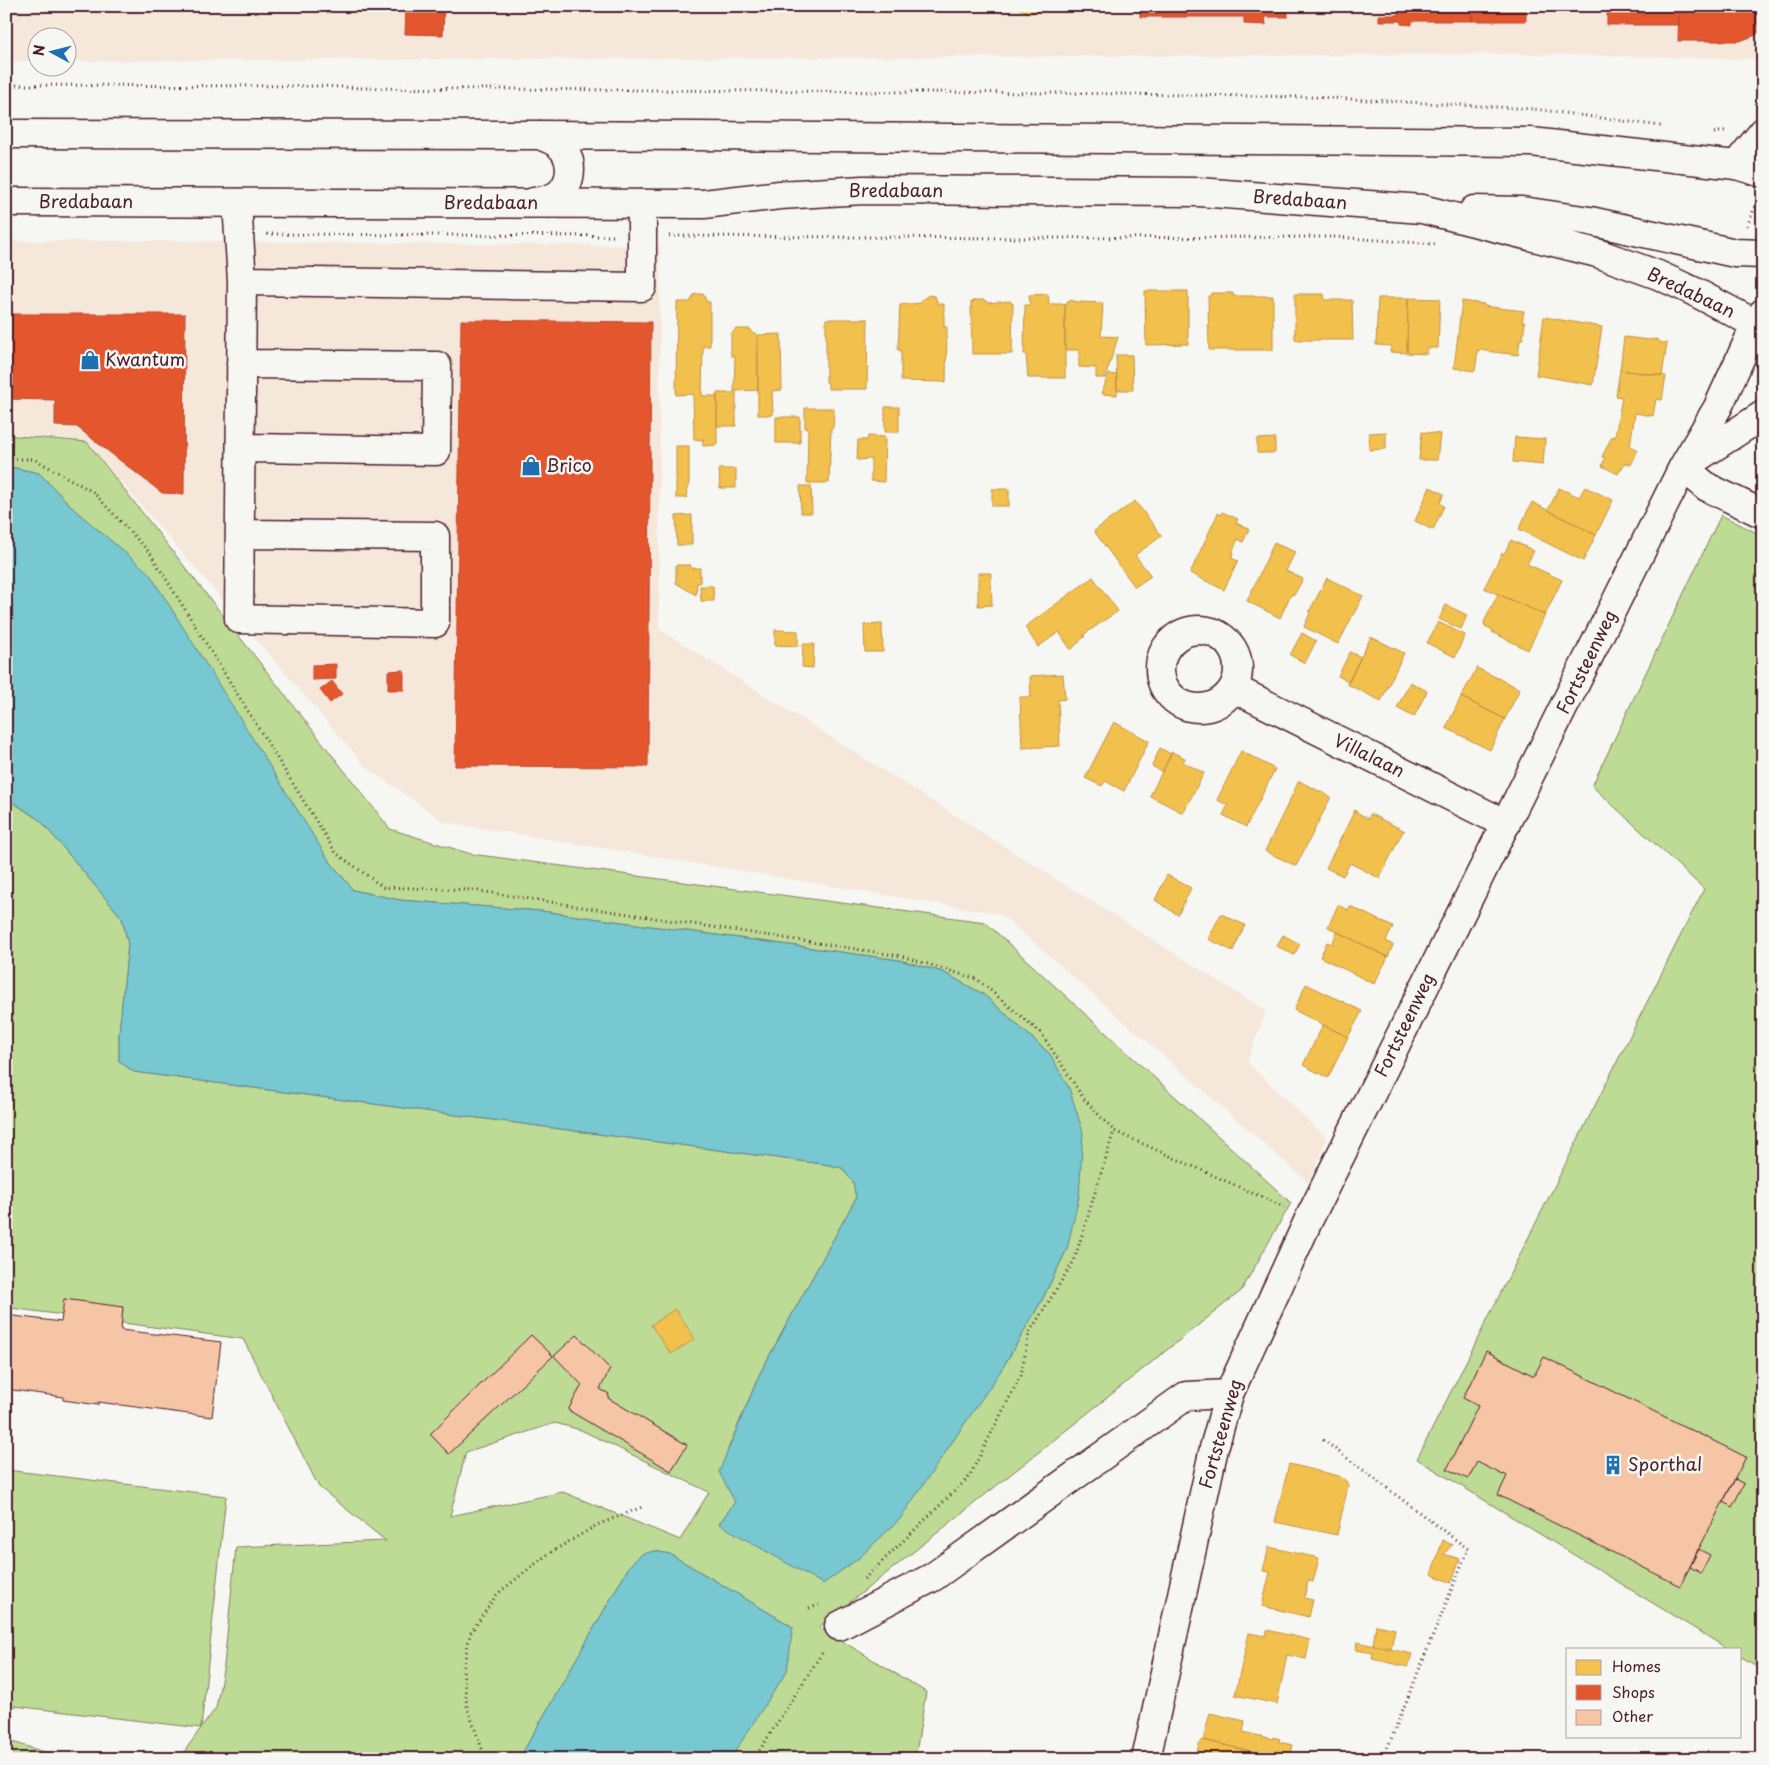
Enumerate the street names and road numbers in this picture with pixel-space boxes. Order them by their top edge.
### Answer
street label: Bredabaan [849,176,943,203]
street label: Bredabaan [1252,182,1348,215]
street label: Bredabaan [39,187,133,214]
street label: Bredabaan [444,188,538,215]
street label: Bredabaan [1643,259,1740,324]
street label: Fortsteenweg [1549,605,1623,718]
street label: Villalaan [1330,726,1410,783]
street label: Fortsteenweg [1367,968,1441,1081]
street label: Fortsteenweg [1191,1376,1248,1492]

